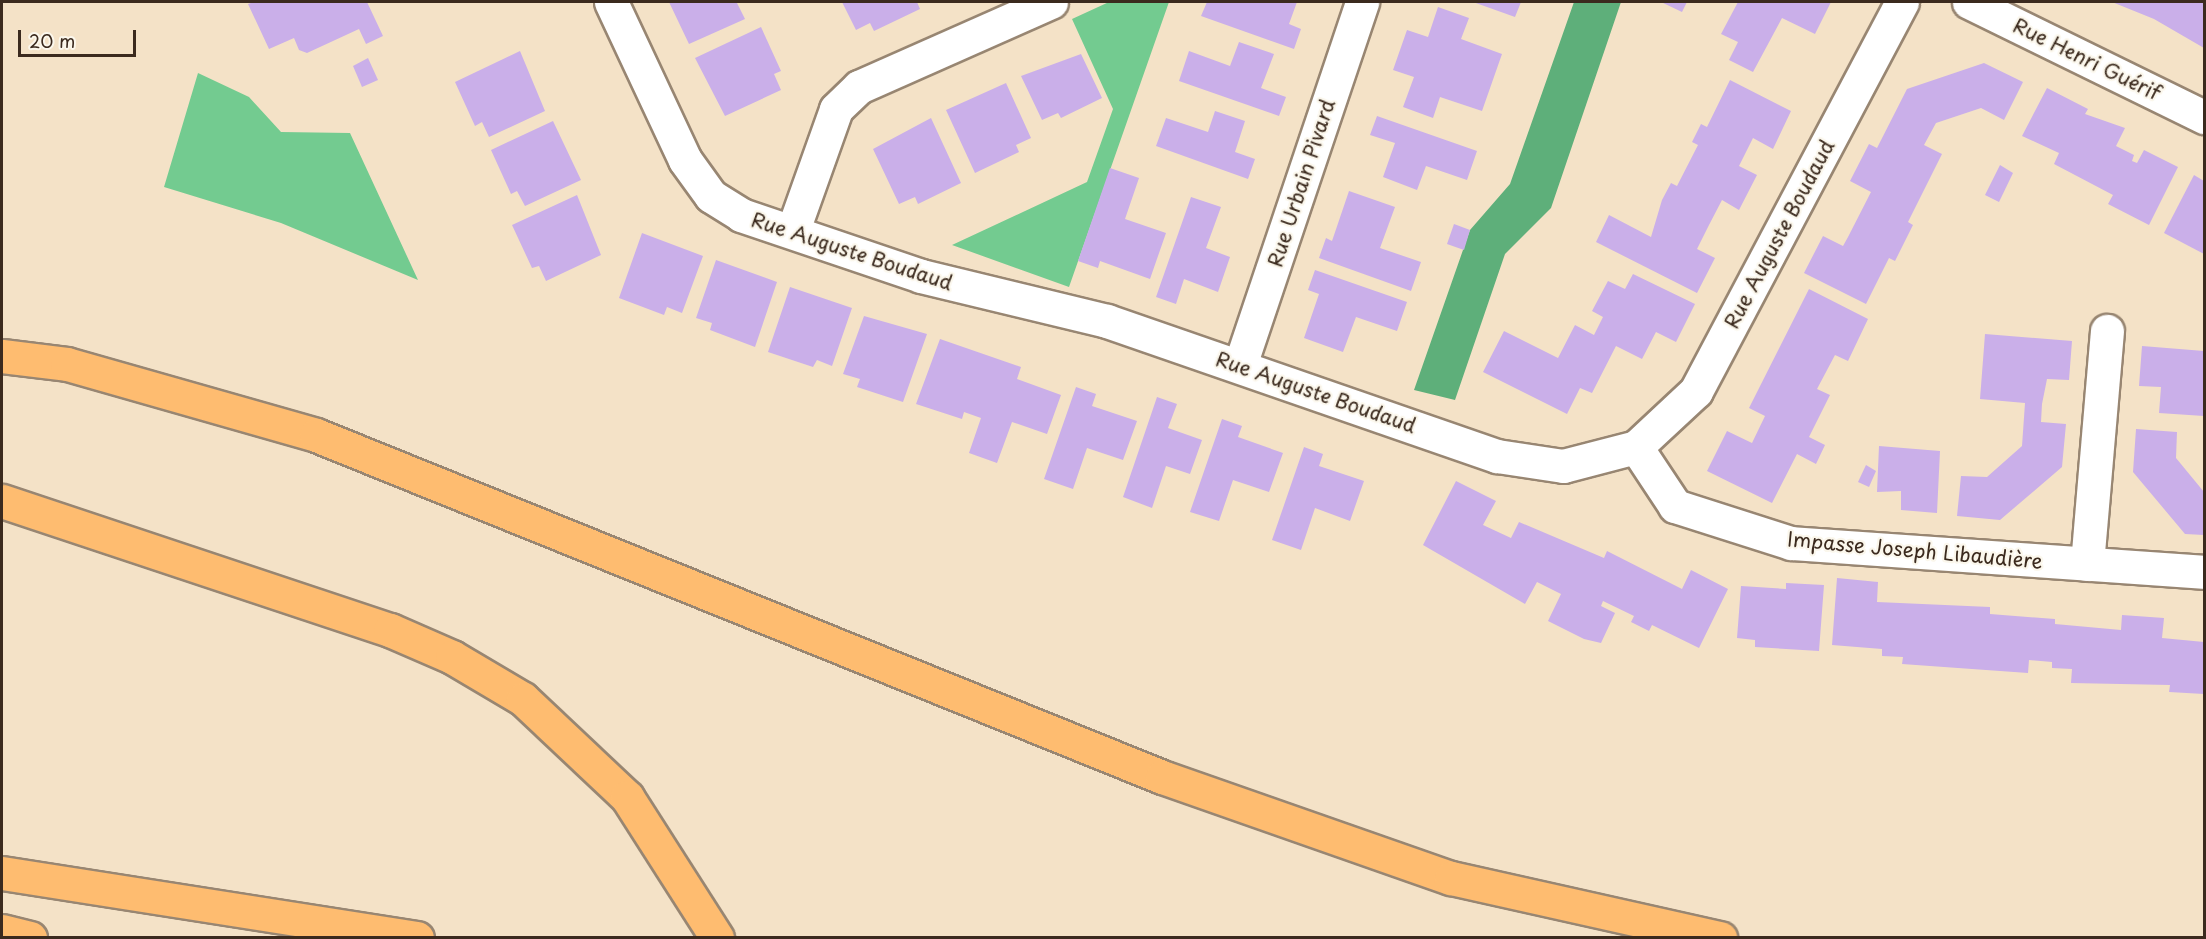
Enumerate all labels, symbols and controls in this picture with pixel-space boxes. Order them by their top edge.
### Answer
street label: Rue Henri Guérif [2008,12,2166,106]
scale bar [21,18,140,56]
text: 20 m [29,27,75,54]
street label: Rue Urbain Pivard [1262,96,1340,270]
street label: Rue Auguste Boudaud [1718,134,1840,334]
street label: Rue Auguste Boudaud [747,207,957,295]
street label: Rue Auguste Boudaud [1211,346,1421,438]
street label: Impasse Joseph Libaudière [1785,527,2045,573]

